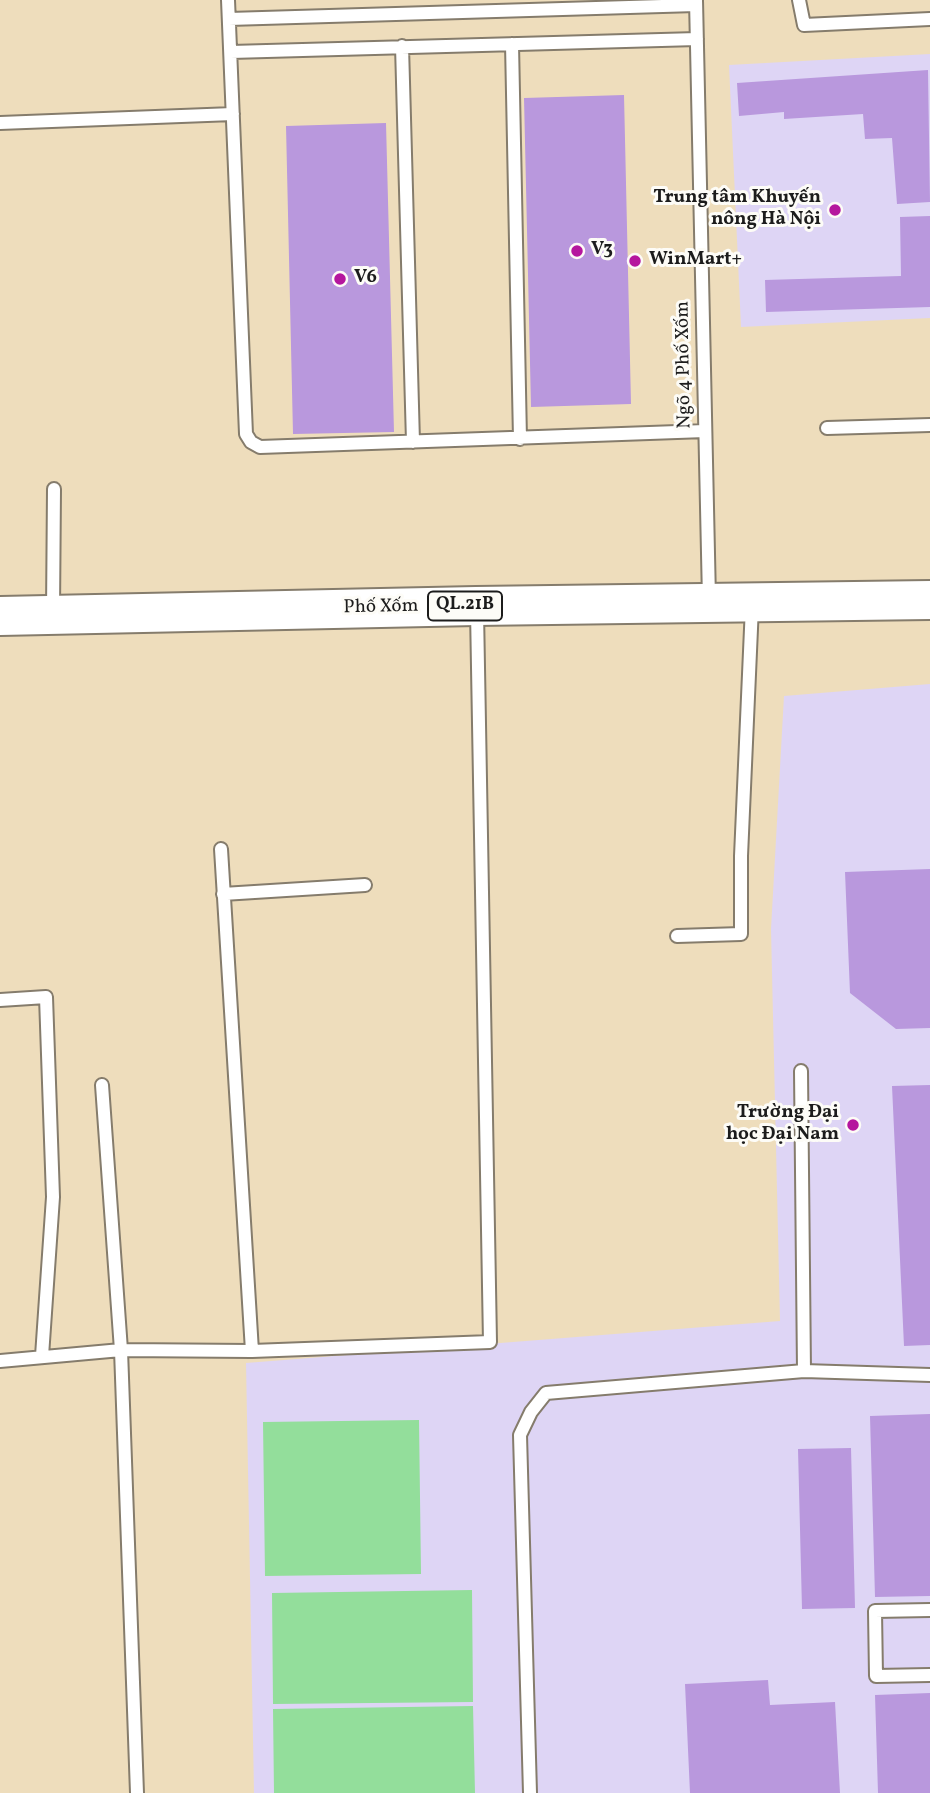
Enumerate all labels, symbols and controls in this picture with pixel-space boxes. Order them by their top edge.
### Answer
place label: Trung tâm Khuyến nông Hà Nội [653,188,821,232]
marker: Trung tâm Khuyến nông Hà Nội [827,202,843,218]
place label: V3 [591,240,613,262]
marker: V3 [569,243,585,259]
place label: WinMart+ [649,250,742,272]
marker: WinMart+ [627,253,643,269]
place label: V6 [354,268,377,290]
marker: V6 [332,271,348,287]
street label: Ngõ 4 Phố Xốm [672,301,698,429]
road number: QL.21B [428,592,502,620]
street label: Phố Xốm [343,596,419,620]
place label: Trường Đại học Đại Nam [726,1103,839,1147]
marker: Trường Đại học Đại Nam [845,1117,861,1133]

